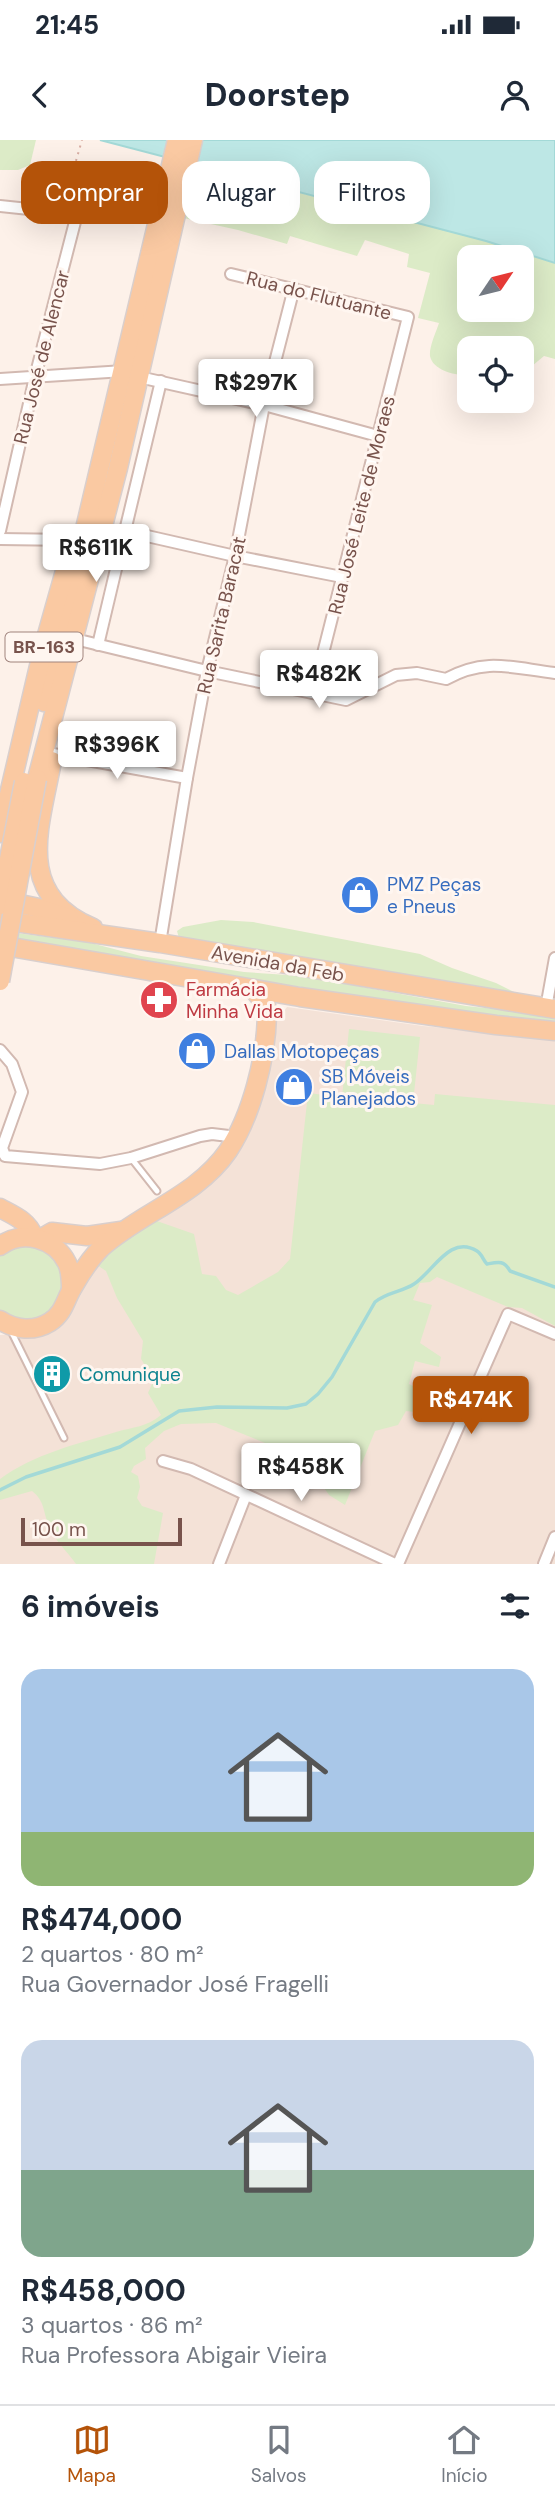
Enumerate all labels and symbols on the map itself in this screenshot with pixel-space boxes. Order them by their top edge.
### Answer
north arrow [457,245,534,322]
street label: Rua do Flutuante [244,265,394,326]
street label: Rua José de Alencar [8,268,75,447]
pin: R$297K [199,359,313,419]
street label: Rua José Leite de Moraes [322,393,401,617]
pin: R$611K [39,524,153,584]
street label: Rua Sarita Baracat [191,534,252,696]
road number: BR-163 [5,632,82,662]
pin: R$482K [262,650,376,710]
pin: R$396K [60,722,174,781]
place label: PMZ Peças e Pneus [387,872,481,919]
shop icon: PMZ Peças e Pneus [339,874,381,916]
street label: Avenida da Feb [210,940,346,987]
place label: Farmácia Minha Vida [186,977,283,1024]
pharmacy icon: Farmácia Minha Vida [138,979,180,1021]
shop icon: Dallas Motopeças [176,1030,218,1072]
place label: Dallas Motopeças [224,1039,380,1064]
place label: SB Móveis Planejados [321,1064,416,1111]
shop icon: SB Móveis Planejados [273,1066,315,1108]
building icon: Comunique [31,1353,73,1395]
place label: Comunique [79,1362,181,1387]
pin: R$474K [414,1376,528,1436]
pin: R$458K [244,1444,358,1503]
scale bar [21,1515,182,1547]

